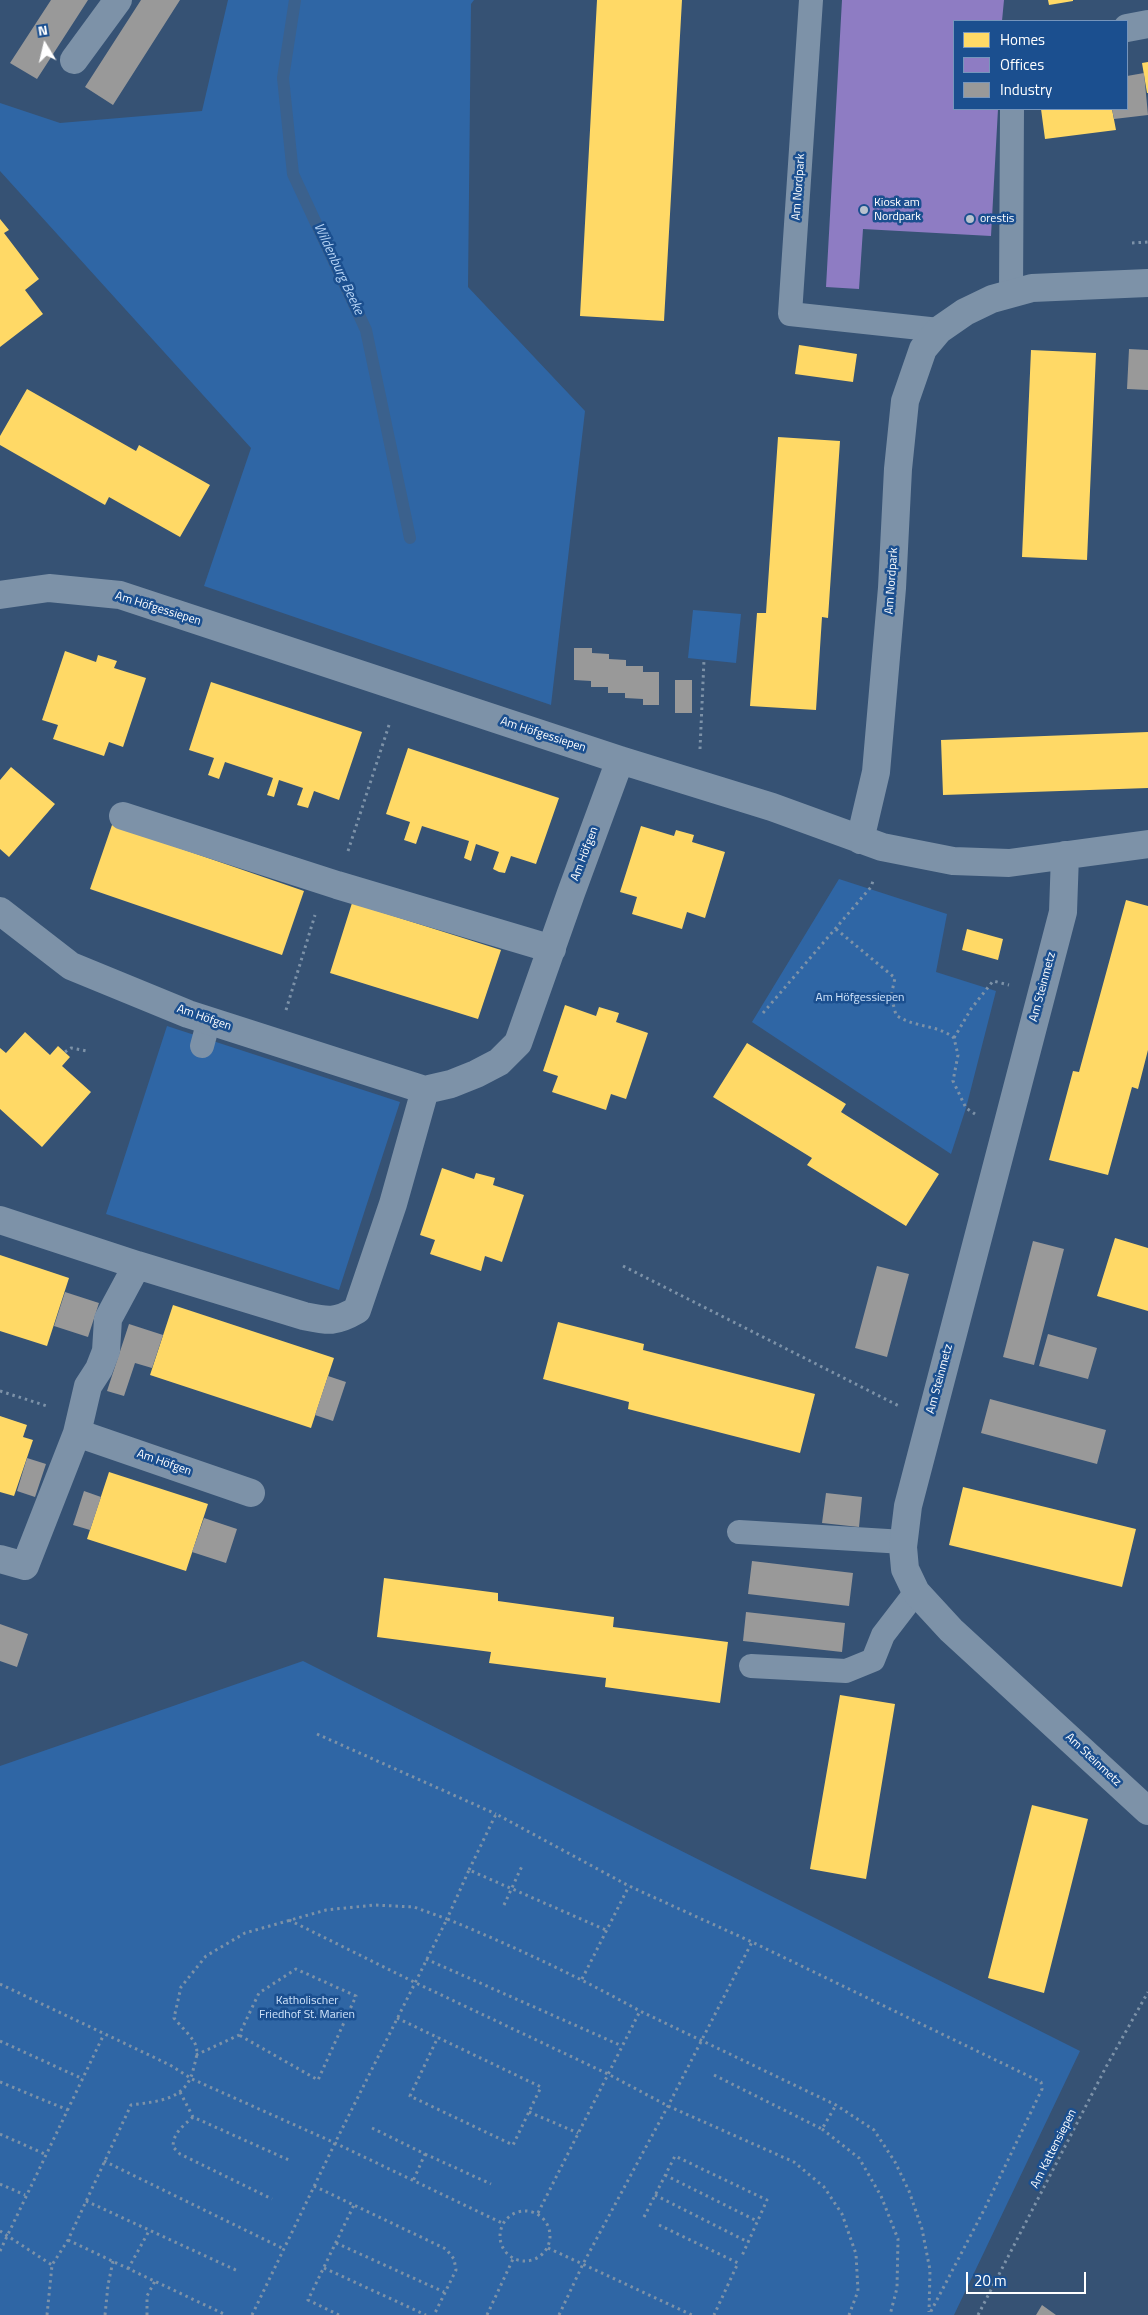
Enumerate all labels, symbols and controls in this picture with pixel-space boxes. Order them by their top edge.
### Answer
text: N [36,19,49,41]
north arrow [20,20,70,70]
legend [953,20,1128,110]
text: Homes [1000,28,1045,51]
text: Offices [1000,53,1044,76]
text: Industry [1000,78,1052,101]
street label: Am Nordpark [789,153,809,221]
place label: Kiosk am Nordpark [874,196,921,224]
marker: Kiosk am Nordpark [858,204,870,216]
place label: orestis [980,212,1014,226]
marker: orestis [964,213,976,225]
water label: Wildenburg Beeke [309,220,367,318]
street label: Am Nordpark [882,547,902,615]
street label: Am Höfgessiepen [113,589,203,629]
street label: Am Höfgessiepen [498,714,588,756]
street label: Am Höfgen [568,825,602,883]
street label: Am Steinmetz [1027,951,1059,1023]
park label: Am Höfgessiepen [815,991,905,1005]
street label: Am Höfgen [175,1002,233,1034]
street label: Am Steinmetz [924,1343,956,1415]
street label: Am Höfgen [135,1447,193,1479]
street label: Am Steinmetz [1062,1730,1124,1790]
park label: Katholischer Friedhof St. Marien [259,1994,355,2022]
street label: Am Kattensiepen [1028,2107,1080,2191]
scale bar [968,2262,1088,2294]
text: 20 m [974,2269,1007,2292]

